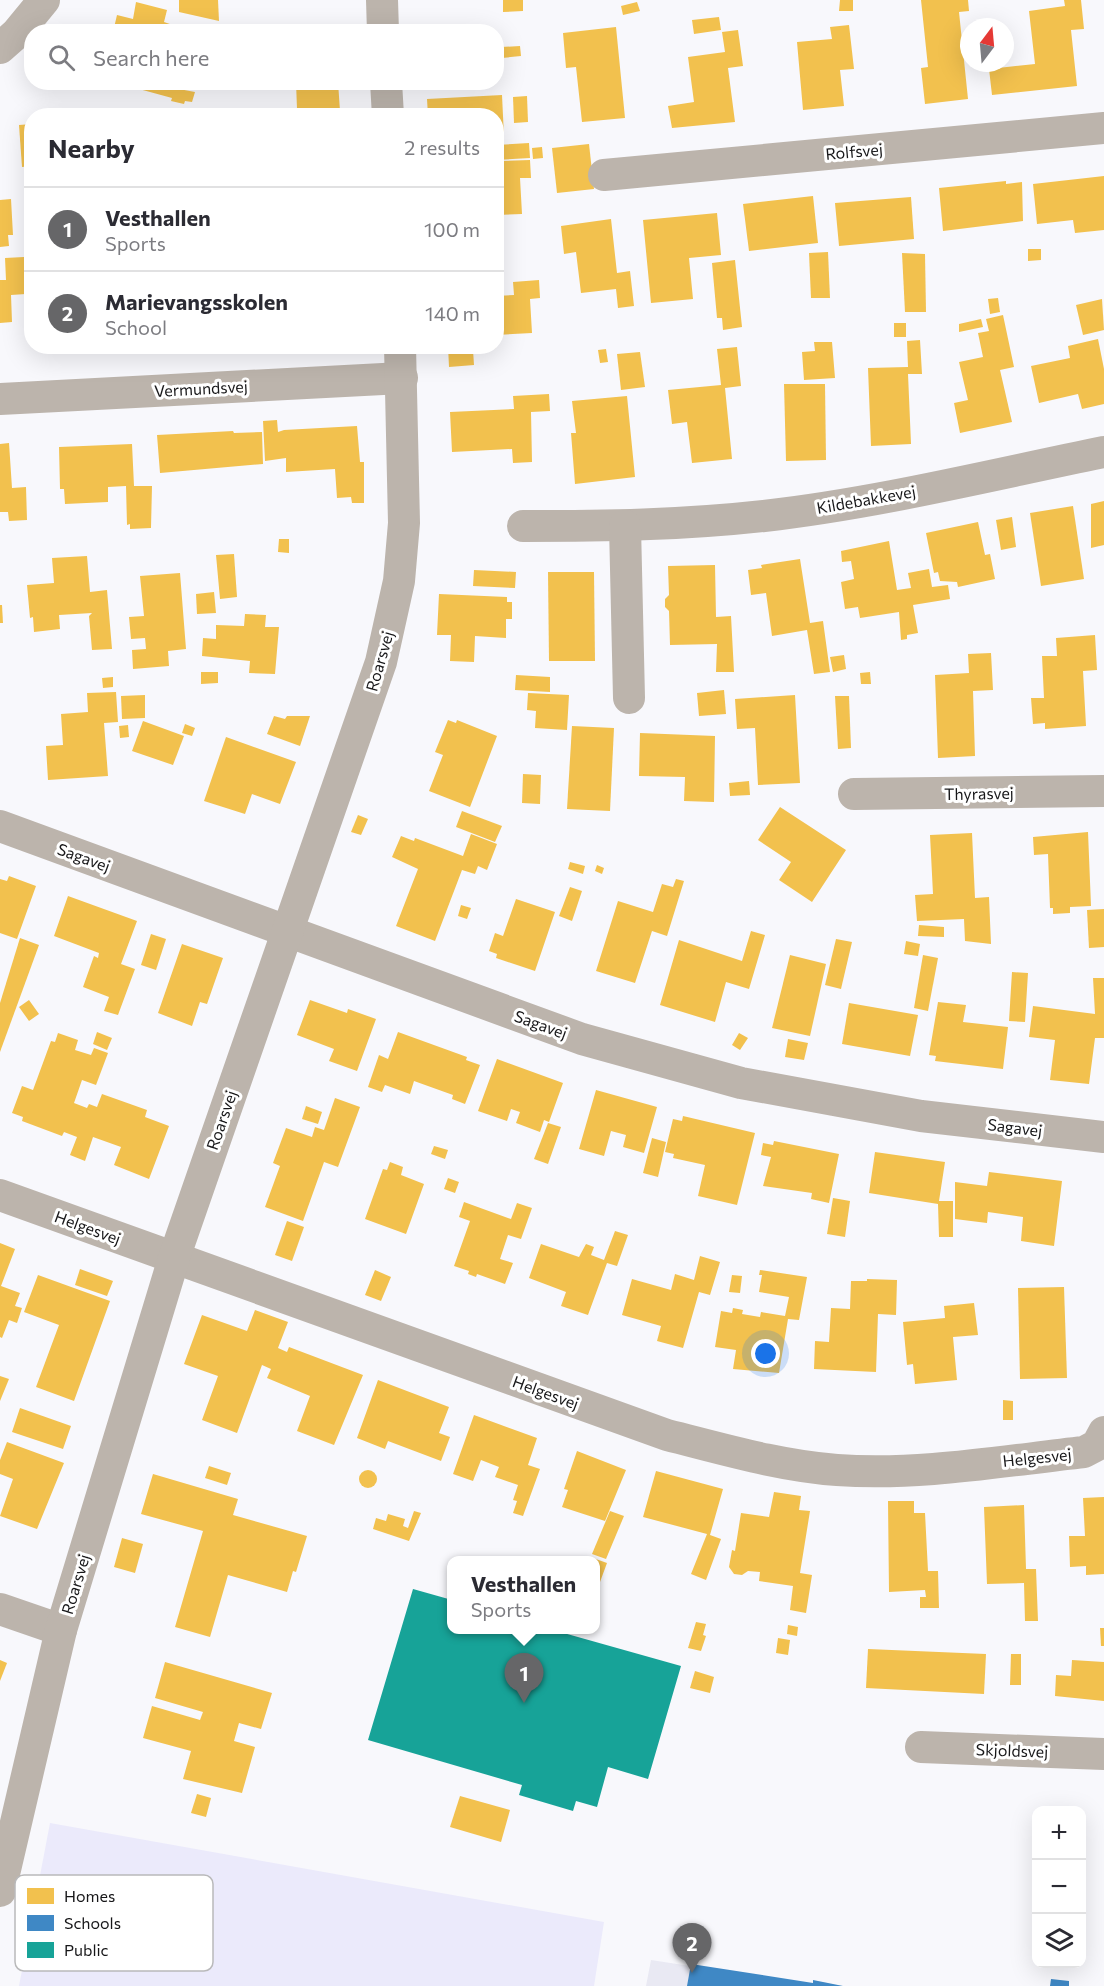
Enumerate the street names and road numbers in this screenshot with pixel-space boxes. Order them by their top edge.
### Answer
street label: Rolfsvej [825,139,883,163]
street label: Vermundsvej [154,376,248,400]
street label: Kildebakkevej [815,481,917,517]
street label: Roarsvej [361,629,397,693]
street label: Thyrasvej [944,783,1014,803]
street label: Sagavej [55,839,113,875]
street label: Sagavej [512,1006,570,1042]
street label: Roarsvej [202,1088,240,1152]
street label: Sagavej [987,1114,1043,1140]
street label: Helgesvej [52,1206,124,1248]
street label: Helgesvej [510,1371,582,1413]
street label: Helgesvej [1002,1444,1072,1470]
street label: Roarsvej [57,1552,93,1616]
street label: Skjoldsvej [975,1739,1049,1761]

